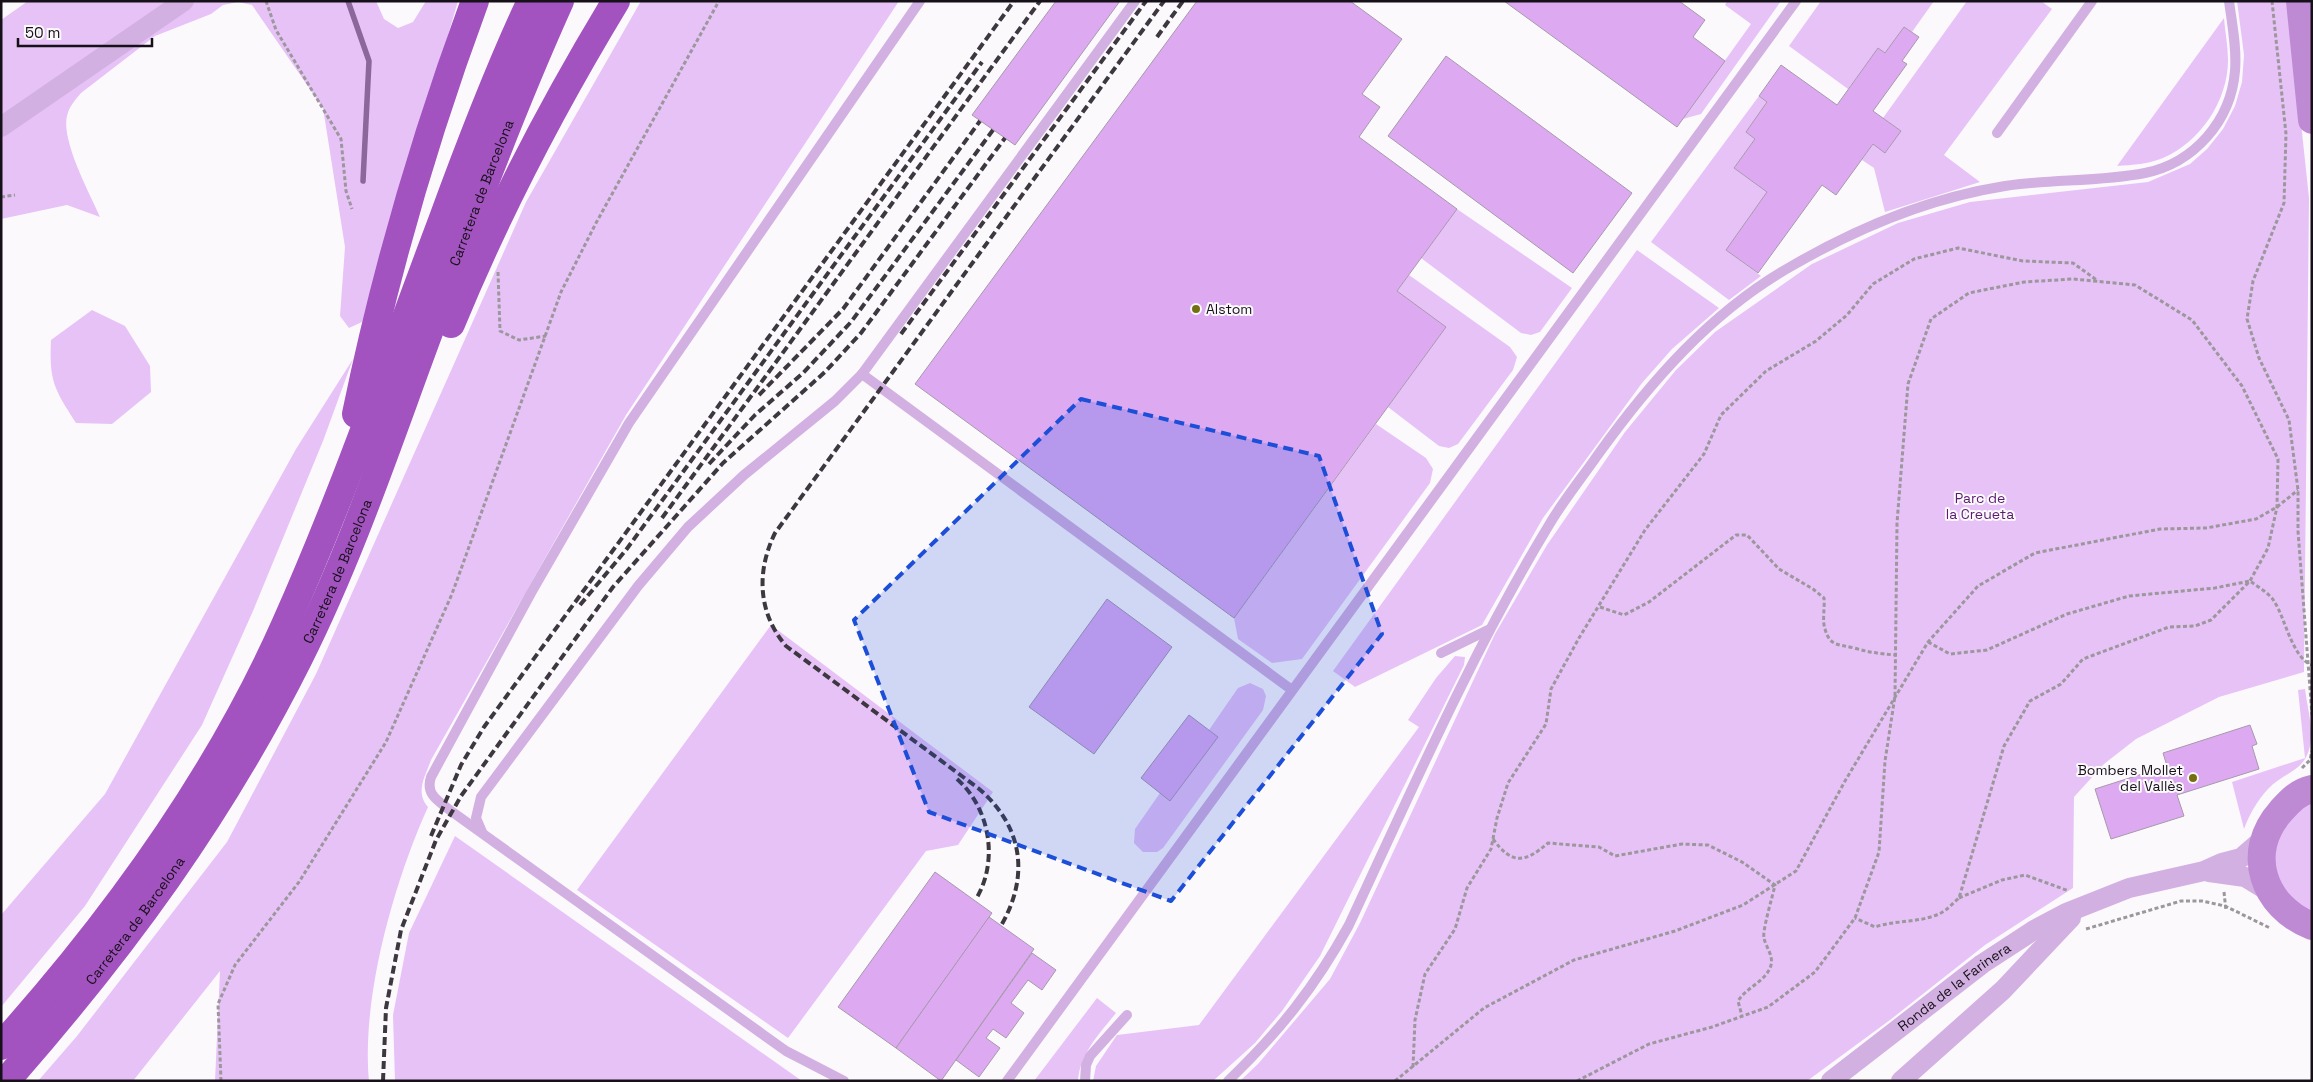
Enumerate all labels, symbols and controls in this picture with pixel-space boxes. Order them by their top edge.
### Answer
scale bar [18,15,151,47]
text: 50 m [25,23,60,42]
street label: Carretera de Barcelona [445,117,518,268]
place label: Alstom [1206,300,1252,318]
marker: Alstom [1190,303,1202,315]
park label: Parc de la Creueta [1946,489,2014,523]
street label: Carretera de Barcelona [299,496,376,646]
place label: Bombers Mollet del Vallès [2078,761,2183,795]
marker: Bombers Mollet del Vallès [2187,772,2199,784]
street label: Carretera de Barcelona [82,853,189,988]
street label: Ronda de la Farinera [1894,939,2014,1035]

